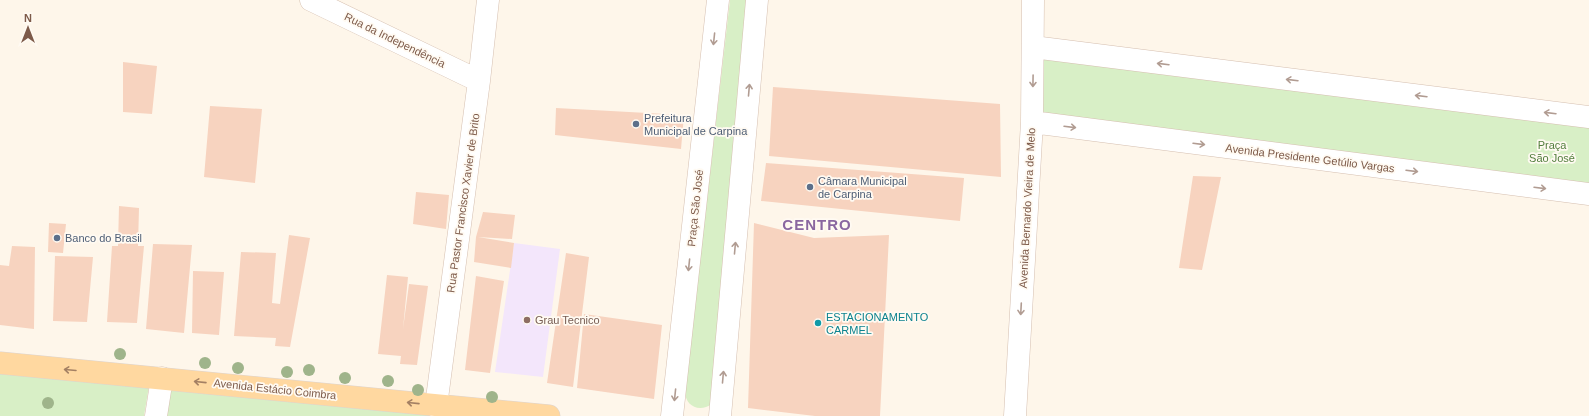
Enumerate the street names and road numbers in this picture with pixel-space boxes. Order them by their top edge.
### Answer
street label: Rua da Independência [343,10,448,70]
street label: Rua Pastor Francisco Xavier de Brito [444,113,482,293]
street label: Avenida Bernardo Vieira de Melo [1017,127,1037,289]
street label: Avenida Presidente Getúlio Vargas [1225,142,1396,174]
street label: Praça São José [685,169,705,247]
street label: Avenida Estácio Coimbra [213,377,338,402]

